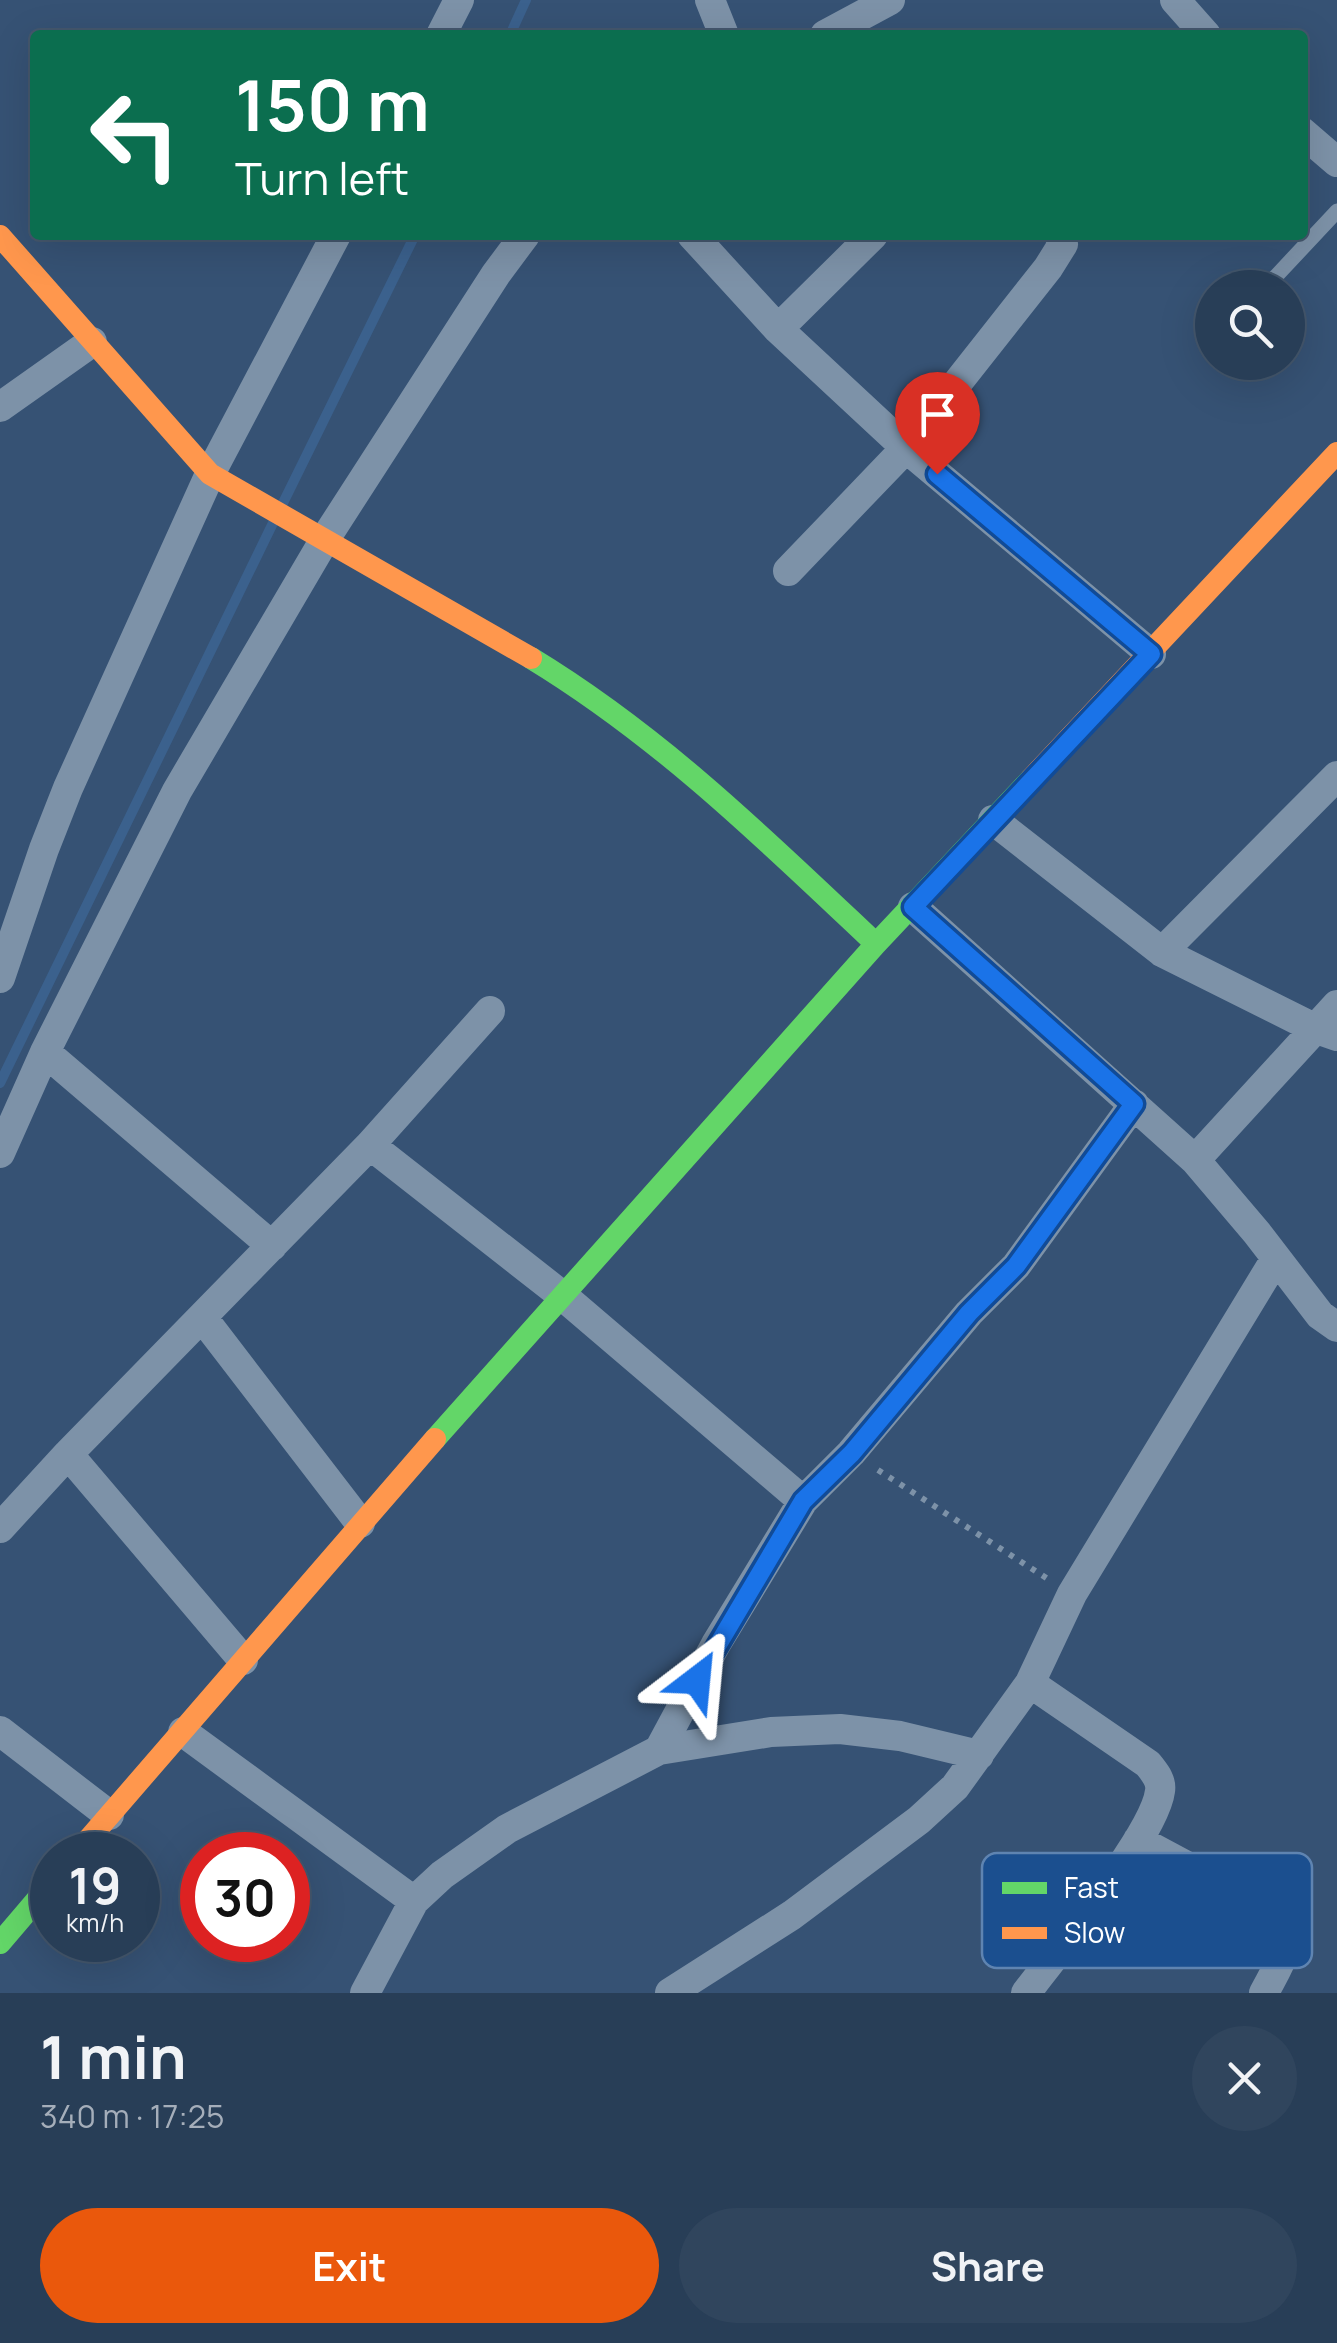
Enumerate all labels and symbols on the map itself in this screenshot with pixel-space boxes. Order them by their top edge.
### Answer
pin [895,372,980,475]
position arrow [645,1628,749,1732]
speed limit sign: 30 [180,1832,310,1962]
legend [982,1853,1312,1968]
text: Fast [1064,1868,1119,1906]
text: Slow [1064,1913,1125,1951]

